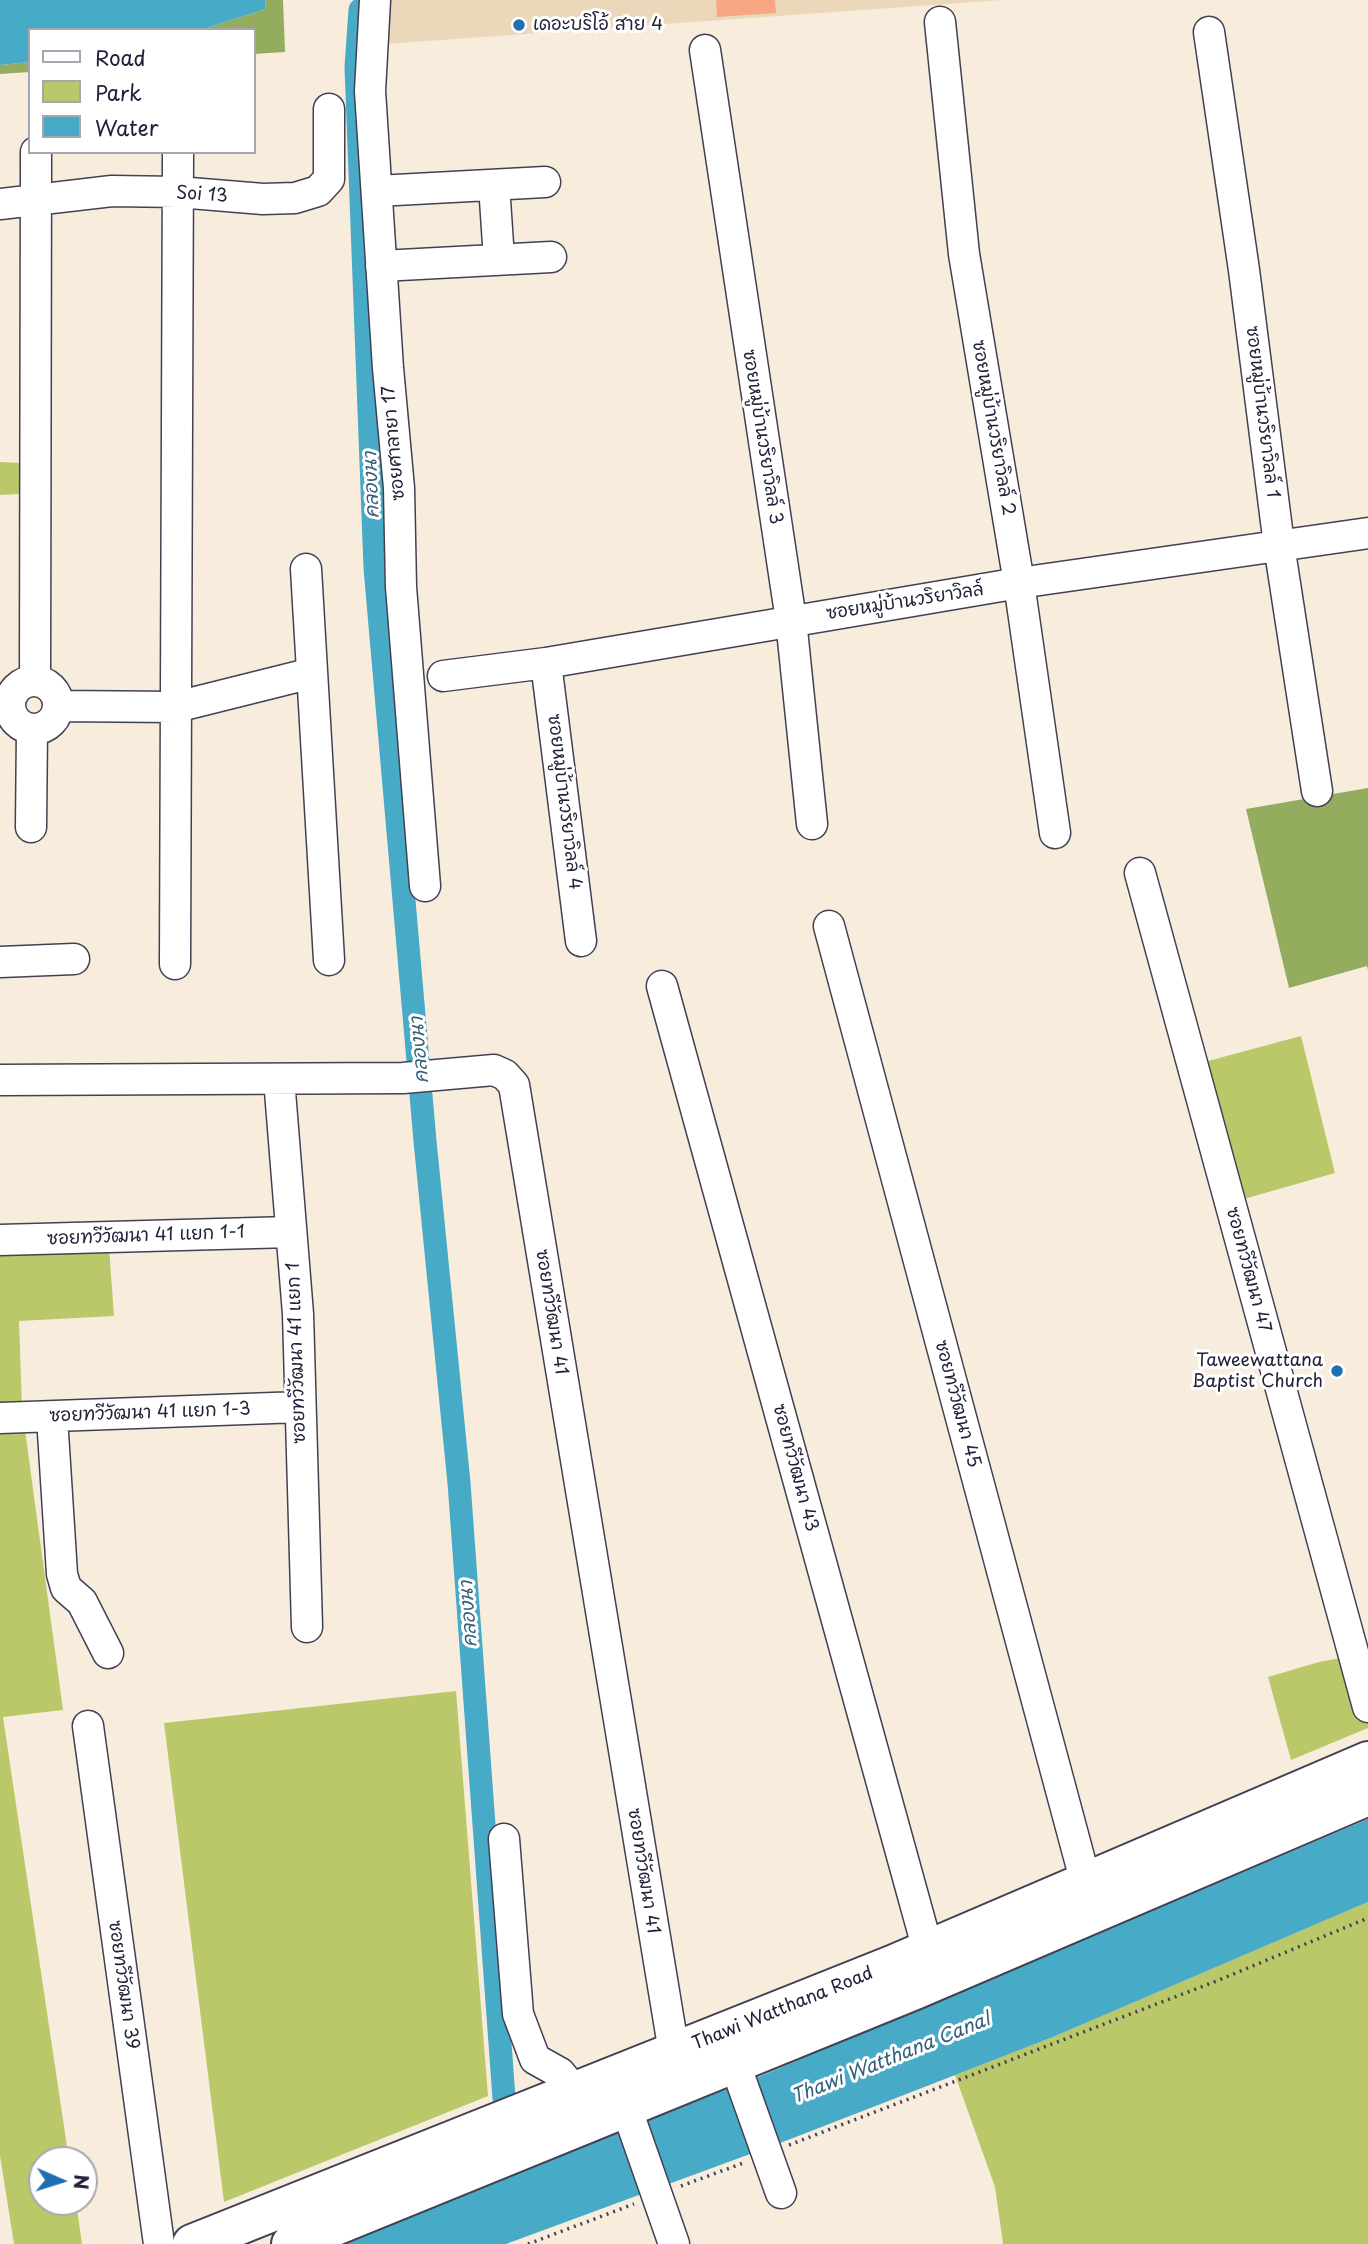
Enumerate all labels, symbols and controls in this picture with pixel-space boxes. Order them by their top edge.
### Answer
place label: เดอะบริโอ้ สาย 4 [533,14,663,36]
marker: เดอะบริโอ้ สาย 4 [511,17,527,33]
legend [28,28,256,154]
text: Road [95,41,146,73]
text: Park [95,76,142,108]
text: Water [95,111,158,143]
street label: Soi 13 [175,182,229,208]
street label: ซอยหมู่บ้านวริยาวิลล์ 1 [1241,325,1283,499]
street label: ซอยหมู่บ้านวริยาวิลล์ 2 [967,339,1019,517]
street label: ซอยหมู่บ้านวริยาวิลล์ 3 [738,348,786,526]
street label: ซอยศาลายา 17 [378,385,410,501]
water label: คลองนา [359,451,385,519]
street label: ซอยหมู่บ้านวริยาวิลล์ [825,579,985,625]
street label: ซอยหมู่บ้านวริยาวิลล์ 4 [543,713,585,891]
water label: คลองนา [406,1016,434,1084]
street label: ซอยทวีวัฒนา 47 [1221,1205,1275,1335]
street label: ซอยทวีวัฒนา 41 แยก 1-1 [47,1222,245,1250]
street label: ซอยทวีวัฒนา 41 [530,1248,572,1376]
street label: ซอยทวีวัฒนา 41 แยก 1 [283,1262,311,1444]
street label: ซอยทวีวัฒนา 45 [930,1338,984,1470]
place label: Taweewattana Baptist Church [1192,1350,1323,1392]
marker: Taweewattana Baptist Church [1329,1363,1345,1379]
street label: ซอยทวีวัฒนา 41 แยก 1-3 [49,1399,251,1427]
street label: ซอยทวีวัฒนา 43 [768,1402,822,1534]
water label: คลองนา [455,1580,483,1648]
street label: ซอยทวีวัฒนา 41 [622,1807,664,1935]
street label: ซอยทวีวัฒนา 39 [103,1919,143,2051]
street label: Thawi Watthana Road [689,1963,877,2055]
water label: Thawi Watthana Canal [788,2009,994,2109]
north arrow [28,2146,98,2216]
text: N [68,2174,96,2190]

